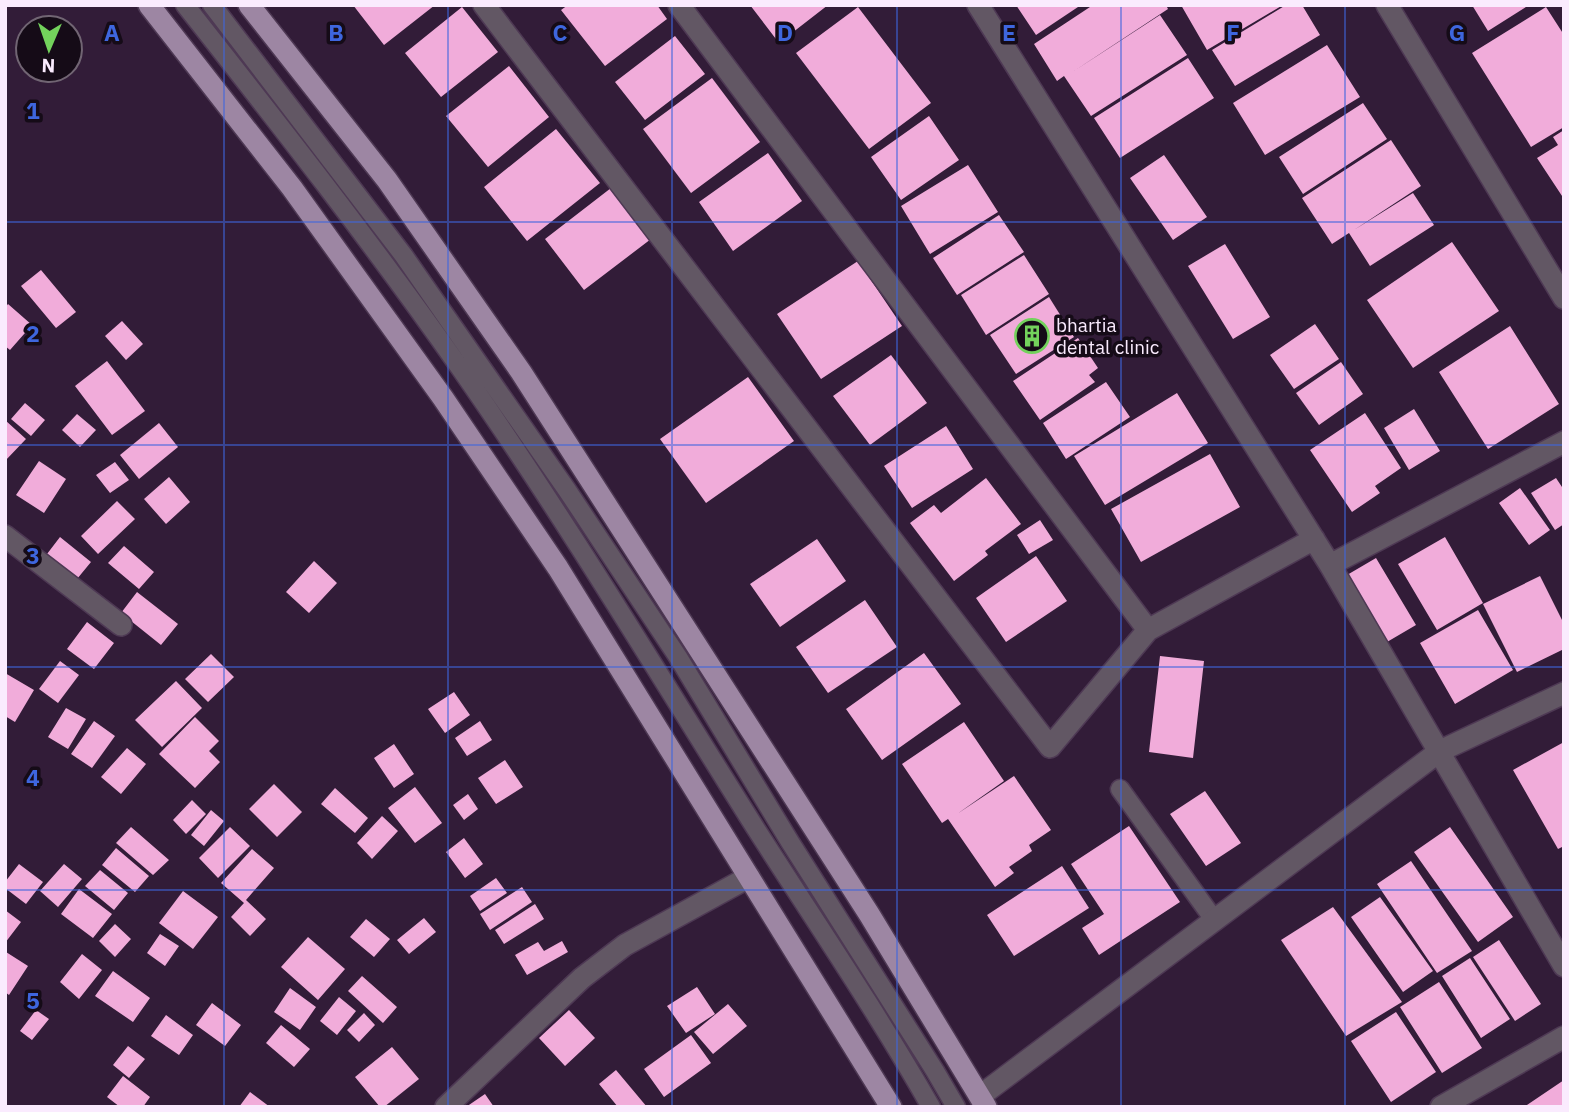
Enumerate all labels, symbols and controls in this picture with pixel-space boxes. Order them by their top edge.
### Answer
north arrow [14,14,84,84]
text: A [104,17,120,47]
text: B [328,17,344,47]
text: C [553,17,568,47]
text: D [777,17,793,47]
text: E [1002,17,1016,47]
text: F [1226,17,1240,47]
text: G [1449,17,1465,47]
text: N [41,54,56,78]
text: 1 [26,95,40,125]
place label: bhartia dental clinic [1056,313,1160,359]
building icon: bhartia dental clinic [1013,317,1051,355]
text: 2 [26,318,40,348]
text: 3 [26,540,40,570]
text: 4 [26,762,40,792]
text: 5 [26,985,40,1015]

